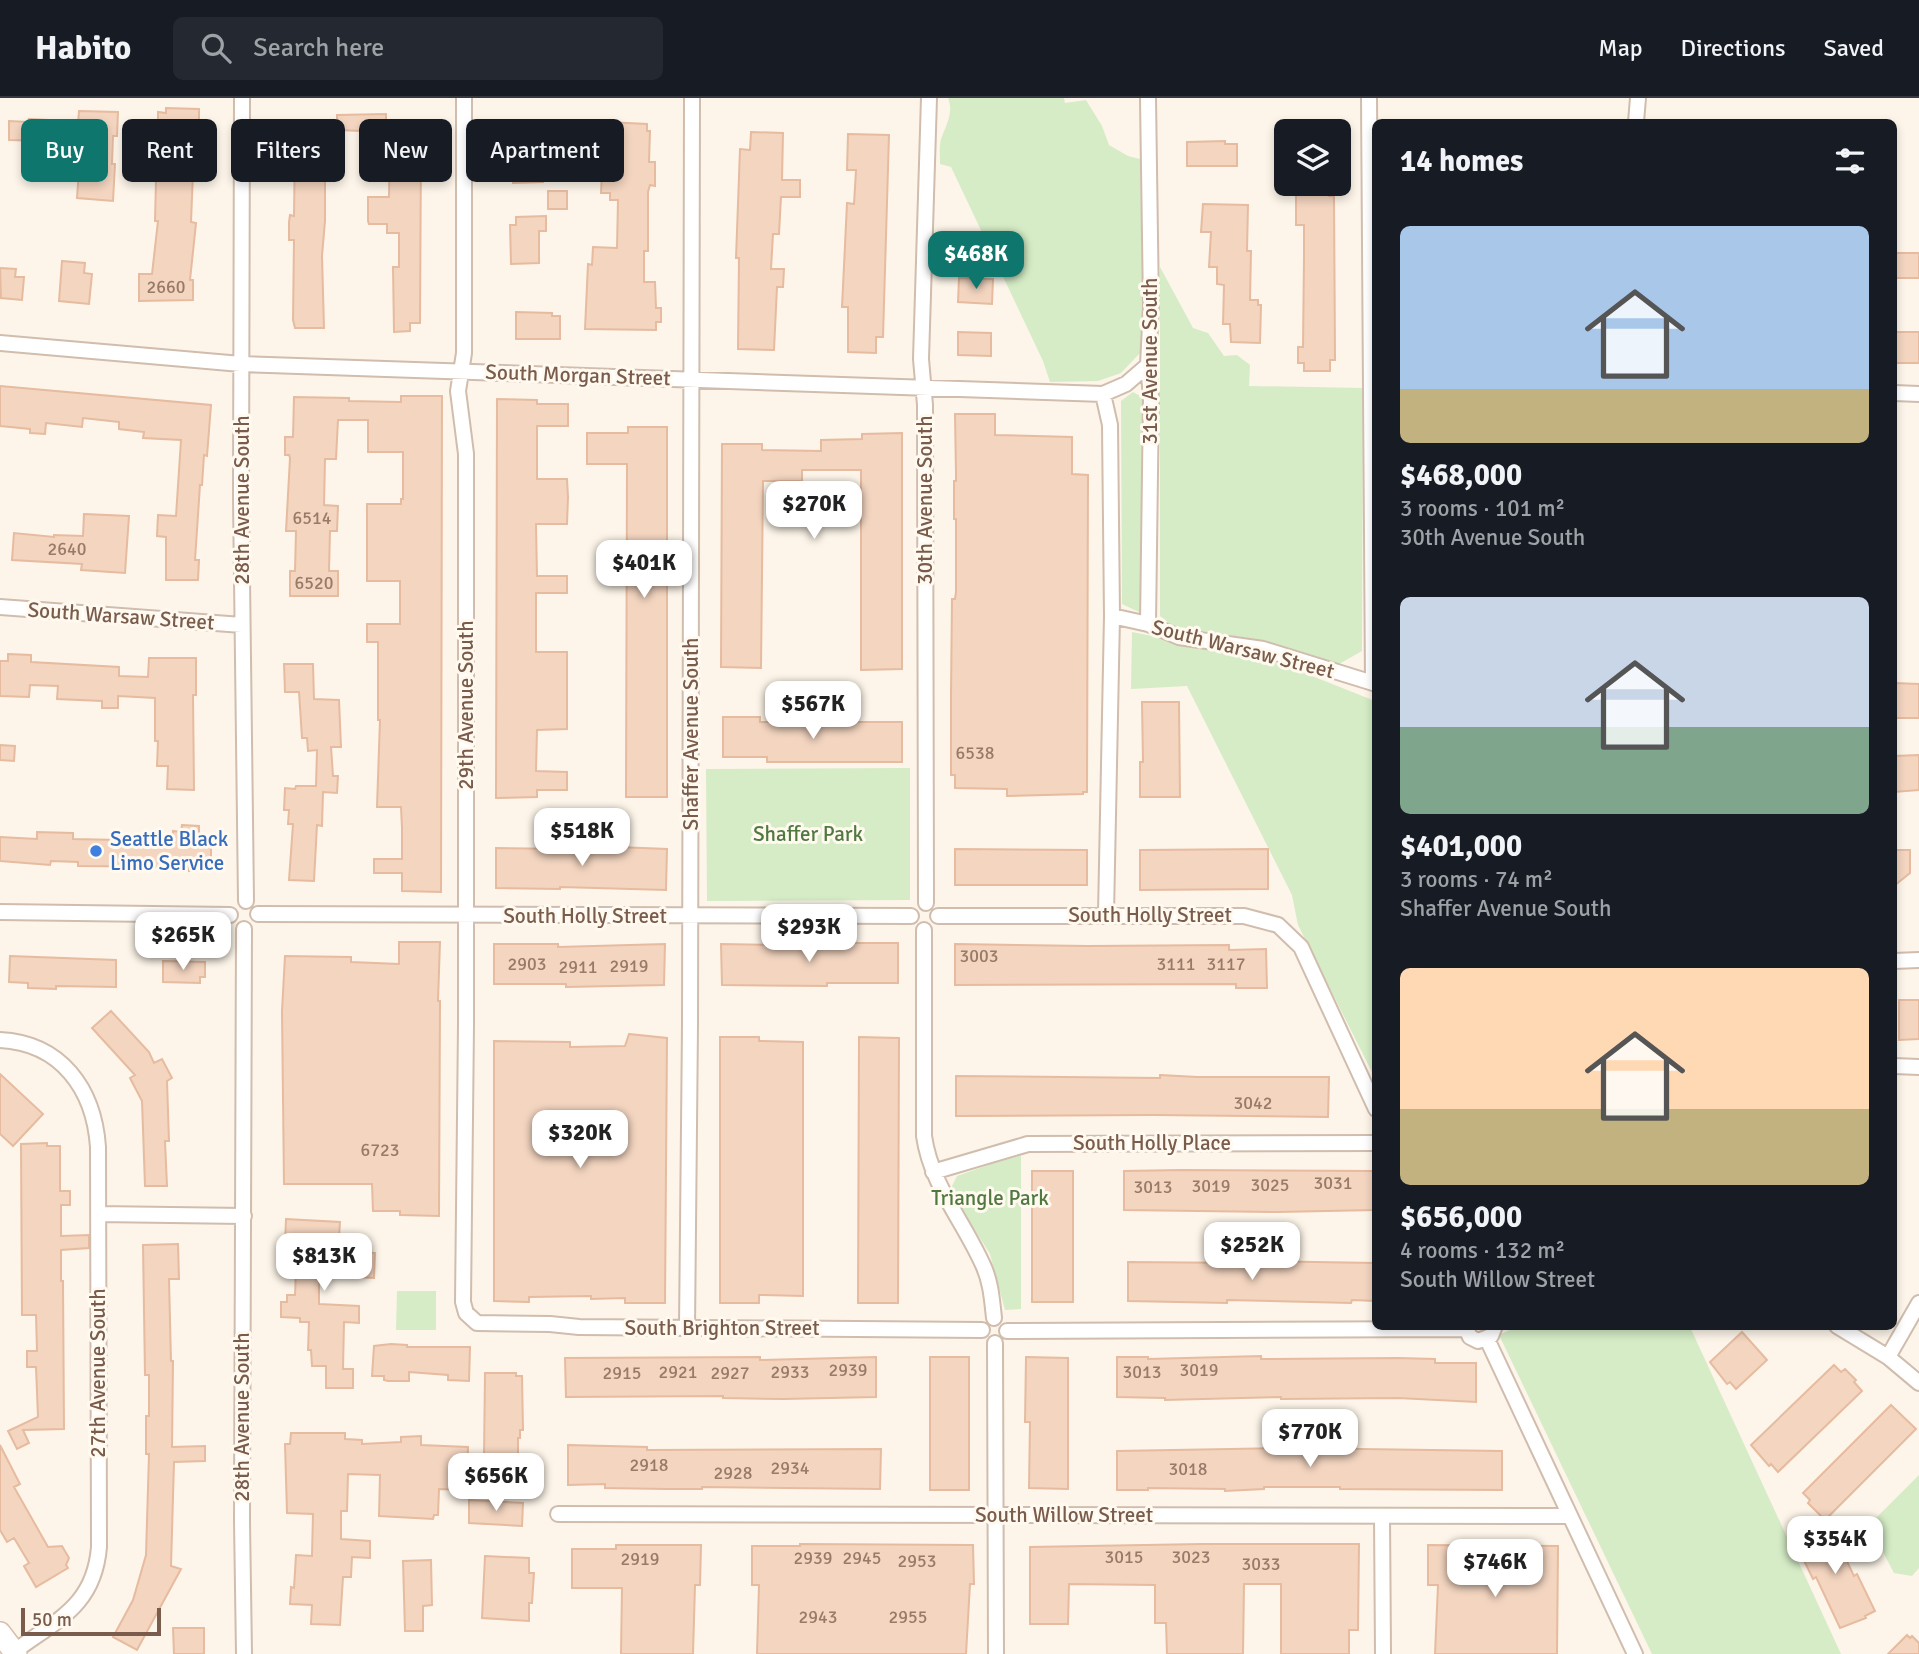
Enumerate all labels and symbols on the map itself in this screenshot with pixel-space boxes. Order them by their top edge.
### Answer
pin: $468K [927,232,1025,291]
house number: 2660 [147,276,185,298]
street label: 31st Avenue South [1137,277,1163,445]
street label: South Morgan Street [485,359,671,391]
street label: 28th Avenue South [229,415,255,585]
street label: 30th Avenue South [912,415,938,585]
pin: $270K [765,482,863,541]
house number: 6514 [293,507,332,529]
house number: 2640 [48,538,86,560]
pin: $401K [595,540,693,600]
house number: 6520 [295,572,333,594]
street label: South Warsaw Street [27,597,215,635]
street label: South Warsaw Street [1149,614,1337,684]
street label: 29th Avenue South [453,620,479,790]
street label: Shaffer Avenue South [678,637,704,831]
pin: $567K [764,682,862,741]
house number: 6538 [956,742,994,764]
pin: $518K [533,808,631,868]
park label: Shaffer Park [753,821,864,847]
place label: Seattle Black Limo Service [110,826,229,876]
marker: Seattle Black Limo Service [88,843,104,859]
street label: South Holly Street [1068,902,1232,928]
street label: South Holly Street [503,903,667,929]
pin: $293K [760,904,858,964]
pin: $265K [134,912,232,972]
house number: 3003 [960,945,998,967]
house number: 2903 [508,953,546,975]
house number: 3111 [1157,953,1195,975]
house number: 3117 [1207,953,1245,975]
house number: 2919 [610,955,648,977]
house number: 2911 [559,956,597,978]
house number: 3042 [1234,1092,1272,1114]
pin: $320K [531,1110,629,1170]
street label: South Holly Place [1073,1130,1231,1156]
house number: 6723 [361,1139,399,1161]
house number: 3031 [1314,1172,1352,1194]
house number: 3025 [1251,1174,1289,1196]
house number: 3019 [1192,1175,1230,1197]
house number: 3013 [1134,1176,1172,1198]
park label: Triangle Park [931,1185,1049,1211]
pin: $252K [1203,1222,1301,1282]
pin: $813K [275,1234,373,1293]
street label: 27th Avenue South [85,1288,111,1458]
street label: South Brighton Street [624,1315,820,1341]
street label: 28th Avenue South [229,1332,255,1502]
house number: 2939 [829,1359,867,1381]
house number: 3019 [1180,1359,1218,1381]
house number: 2921 [659,1361,697,1383]
house number: 2933 [771,1361,809,1383]
house number: 3013 [1123,1361,1161,1383]
house number: 2915 [603,1362,641,1384]
house number: 2927 [711,1362,749,1384]
pin: $770K [1261,1410,1359,1469]
pin: $656K [447,1454,545,1513]
house number: 2918 [630,1454,668,1476]
house number: 2934 [771,1457,810,1479]
house number: 3018 [1169,1458,1207,1480]
house number: 2928 [714,1462,752,1484]
street label: South Willow Street [975,1502,1153,1528]
pin: $354K [1786,1516,1884,1576]
pin: $746K [1446,1540,1544,1599]
house number: 3015 [1105,1546,1143,1568]
house number: 3023 [1172,1546,1210,1568]
house number: 2939 [794,1547,832,1569]
house number: 2945 [843,1547,881,1569]
house number: 2919 [621,1548,659,1570]
house number: 2953 [898,1550,936,1572]
house number: 3033 [1242,1553,1280,1575]
scale bar [21,1605,161,1637]
house number: 2943 [799,1606,837,1628]
house number: 2955 [889,1606,927,1628]

